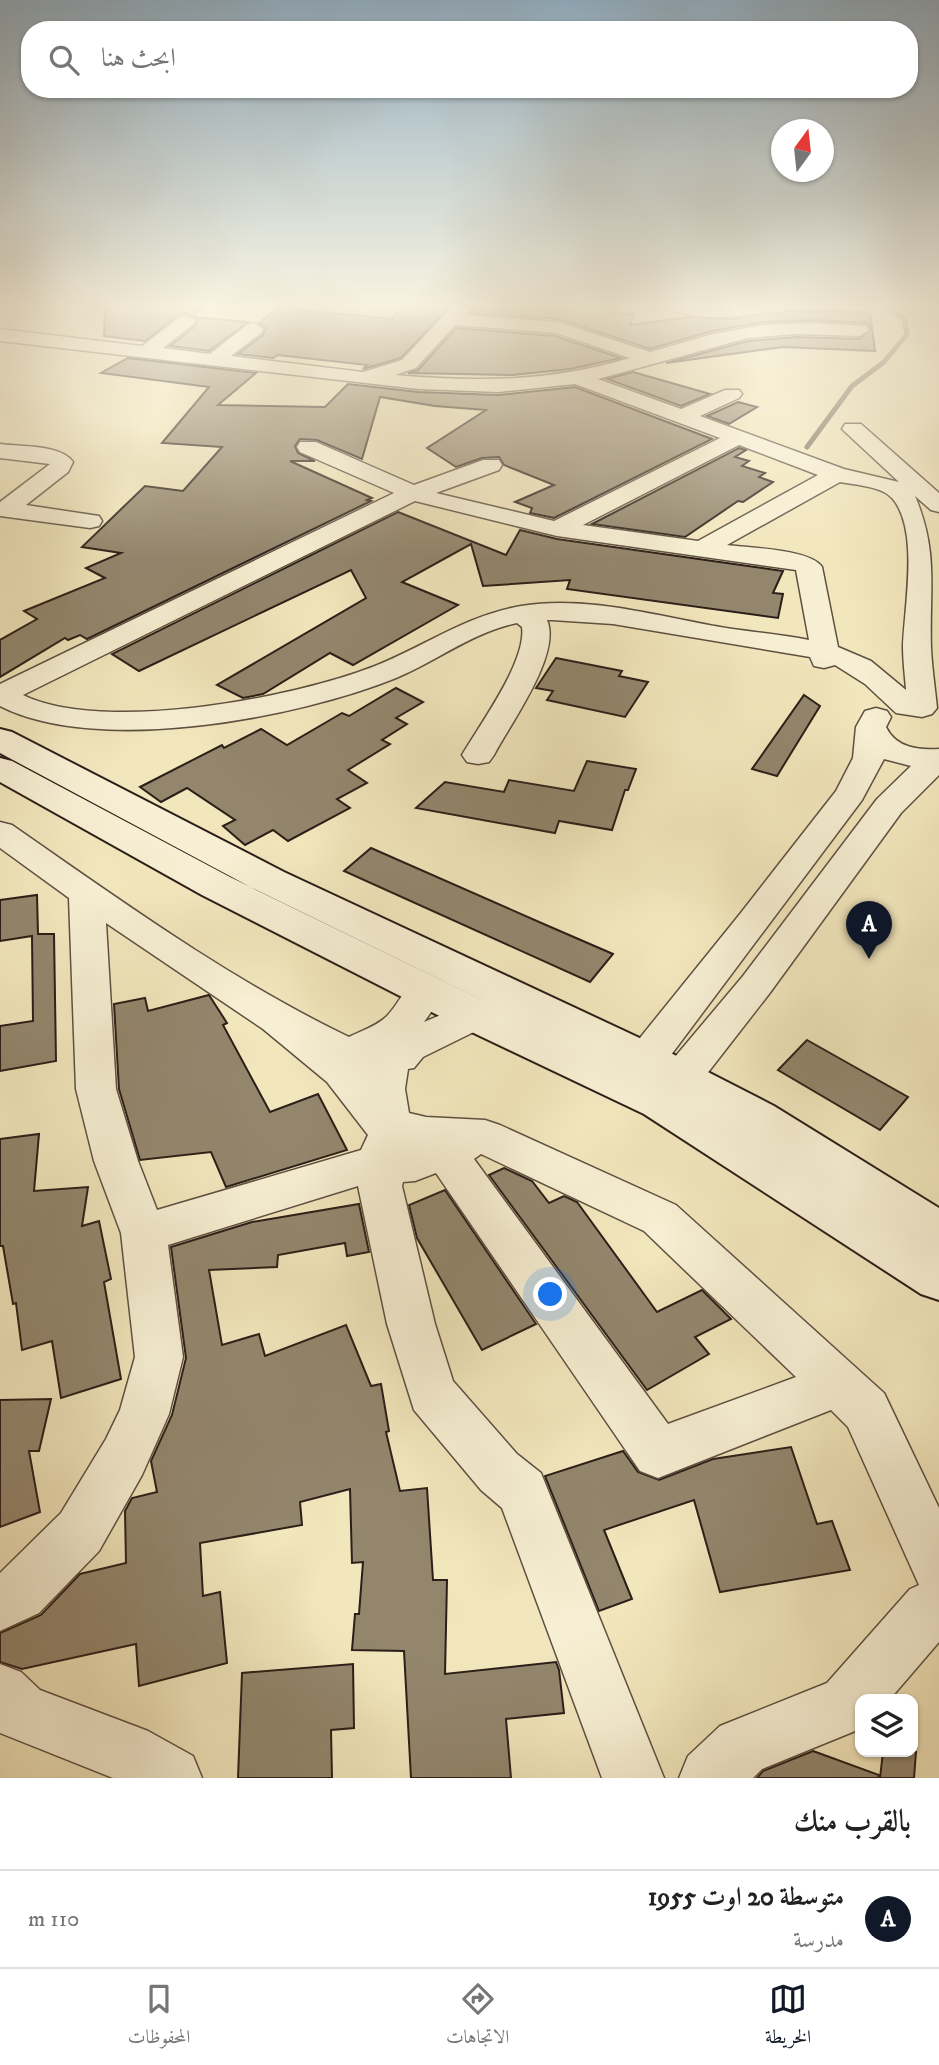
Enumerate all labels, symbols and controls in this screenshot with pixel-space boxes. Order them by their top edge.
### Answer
search box [21,21,918,98]
icon: search [45,41,83,79]
text: ابحث هنا [101,42,176,75]
north arrow [771,119,834,182]
pin: A [846,901,892,959]
your location [533,1277,567,1311]
map controls [855,1694,918,1757]
button: layers [855,1694,918,1757]
text: بالقرب منك [794,1804,911,1841]
text: متوسطة 20 اوت 1955 [648,1881,844,1914]
text: 110 m [28,1905,79,1934]
text: A [881,1905,895,1934]
text: مدرسة [793,1926,844,1955]
tab: المحفوظات [128,1980,190,2055]
tab: الاتجاهات [446,1980,509,2055]
tab: الخريطة [765,1980,811,2055]

